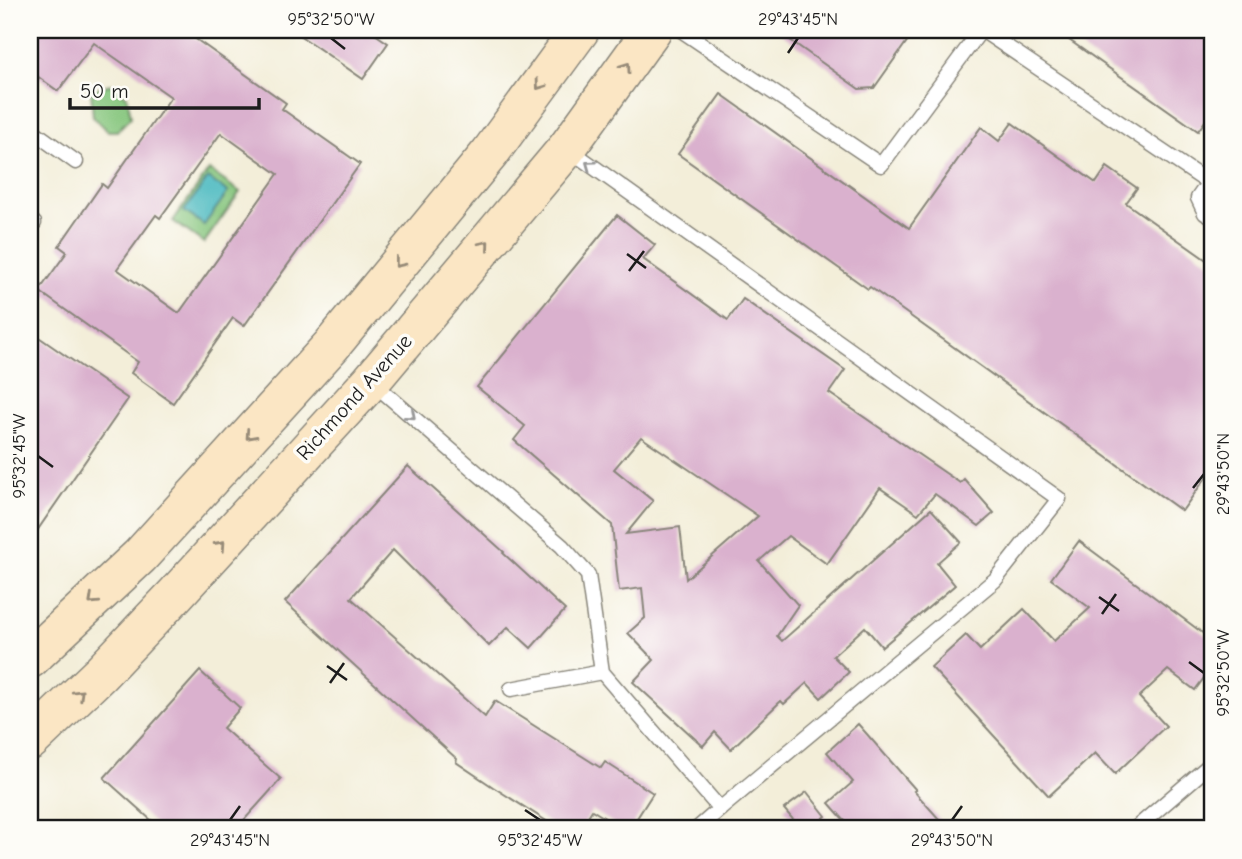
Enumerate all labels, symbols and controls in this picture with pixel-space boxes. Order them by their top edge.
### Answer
text: 95°32'50"W [287,9,375,30]
text: 29°43'45"N [758,9,838,30]
one-way arrow [618,62,630,75]
scale bar [70,66,259,110]
one-way arrow [535,77,548,90]
text: 50 m [80,79,129,103]
one-way arrow [586,161,598,173]
one-way arrow [477,241,489,254]
one-way arrow [395,255,407,268]
street label: Richmond Avenue [291,329,417,465]
one-way arrow [403,407,416,419]
text: 95°32'45"W [9,413,30,498]
one-way arrow [245,427,258,440]
text: 29°43'50"N [1213,433,1234,515]
one-way arrow [213,540,226,553]
one-way arrow [88,592,101,604]
text: 95°32'50"W [1213,629,1234,717]
one-way arrow [71,690,84,703]
text: 29°43'45"N [190,830,270,851]
text: 95°32'45"W [498,830,583,851]
text: 29°43'50"N [911,830,993,851]

